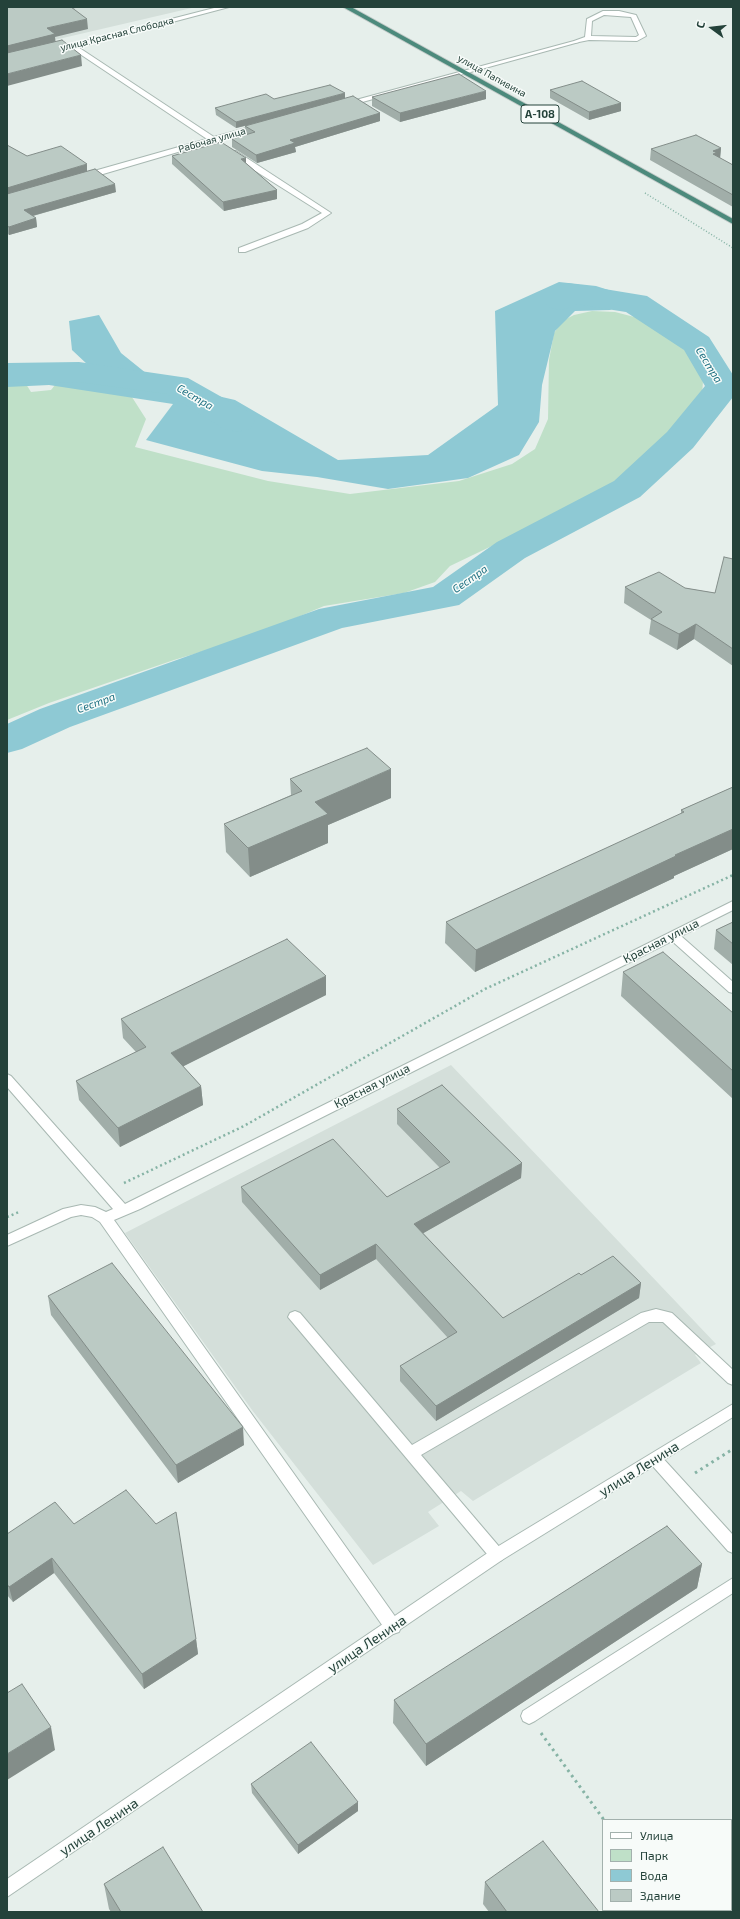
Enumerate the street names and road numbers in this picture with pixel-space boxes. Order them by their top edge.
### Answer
street label: улица Красная Слободка [59,14,175,54]
street label: улица Папивина [456,52,528,100]
road number: А-108 [521,105,559,123]
street label: Рабочая улица [177,125,247,155]
street label: Красная улица [621,916,701,966]
street label: Красная улица [332,1061,412,1111]
street label: улица Ленина [596,1438,682,1500]
street label: улица Ленина [325,1612,409,1676]
street label: улица Ленина [57,1795,141,1859]

